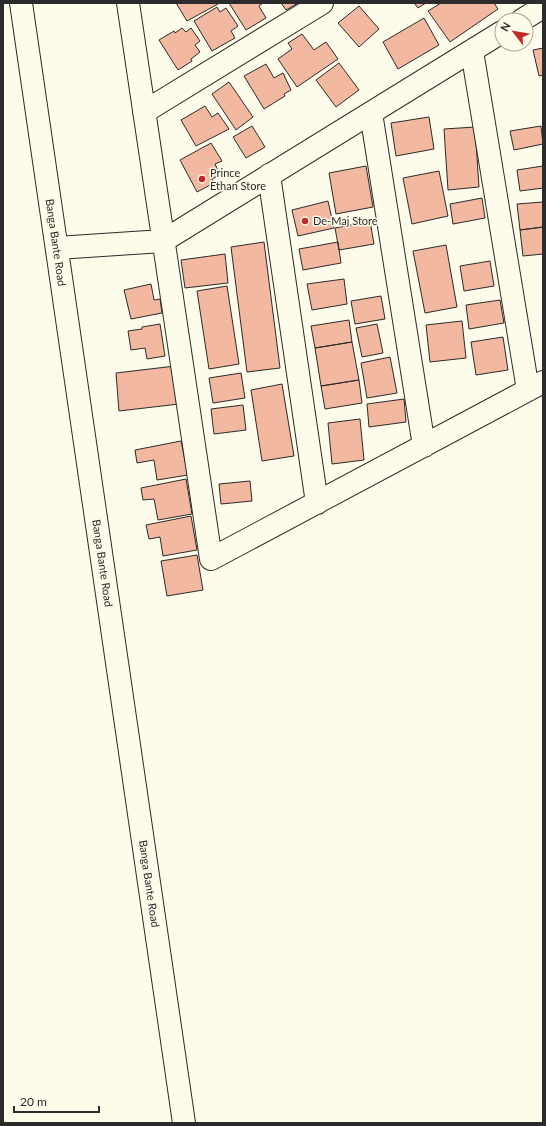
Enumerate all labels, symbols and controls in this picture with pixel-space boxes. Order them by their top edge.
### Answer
north arrow [494,12,534,52]
text: N [497,20,513,34]
place label: Prince Ethan Store [210,166,266,192]
marker: Prince Ethan Store [197,174,207,184]
street label: Banga Bante Road [44,198,69,287]
place label: De-Maj Store [313,214,378,227]
marker: De-Maj Store [300,216,310,226]
street label: Banga Bante Road [90,518,116,608]
street label: Banga Bante Road [137,839,162,928]
scale bar [14,1088,99,1114]
text: 20 m [20,1094,47,1109]

